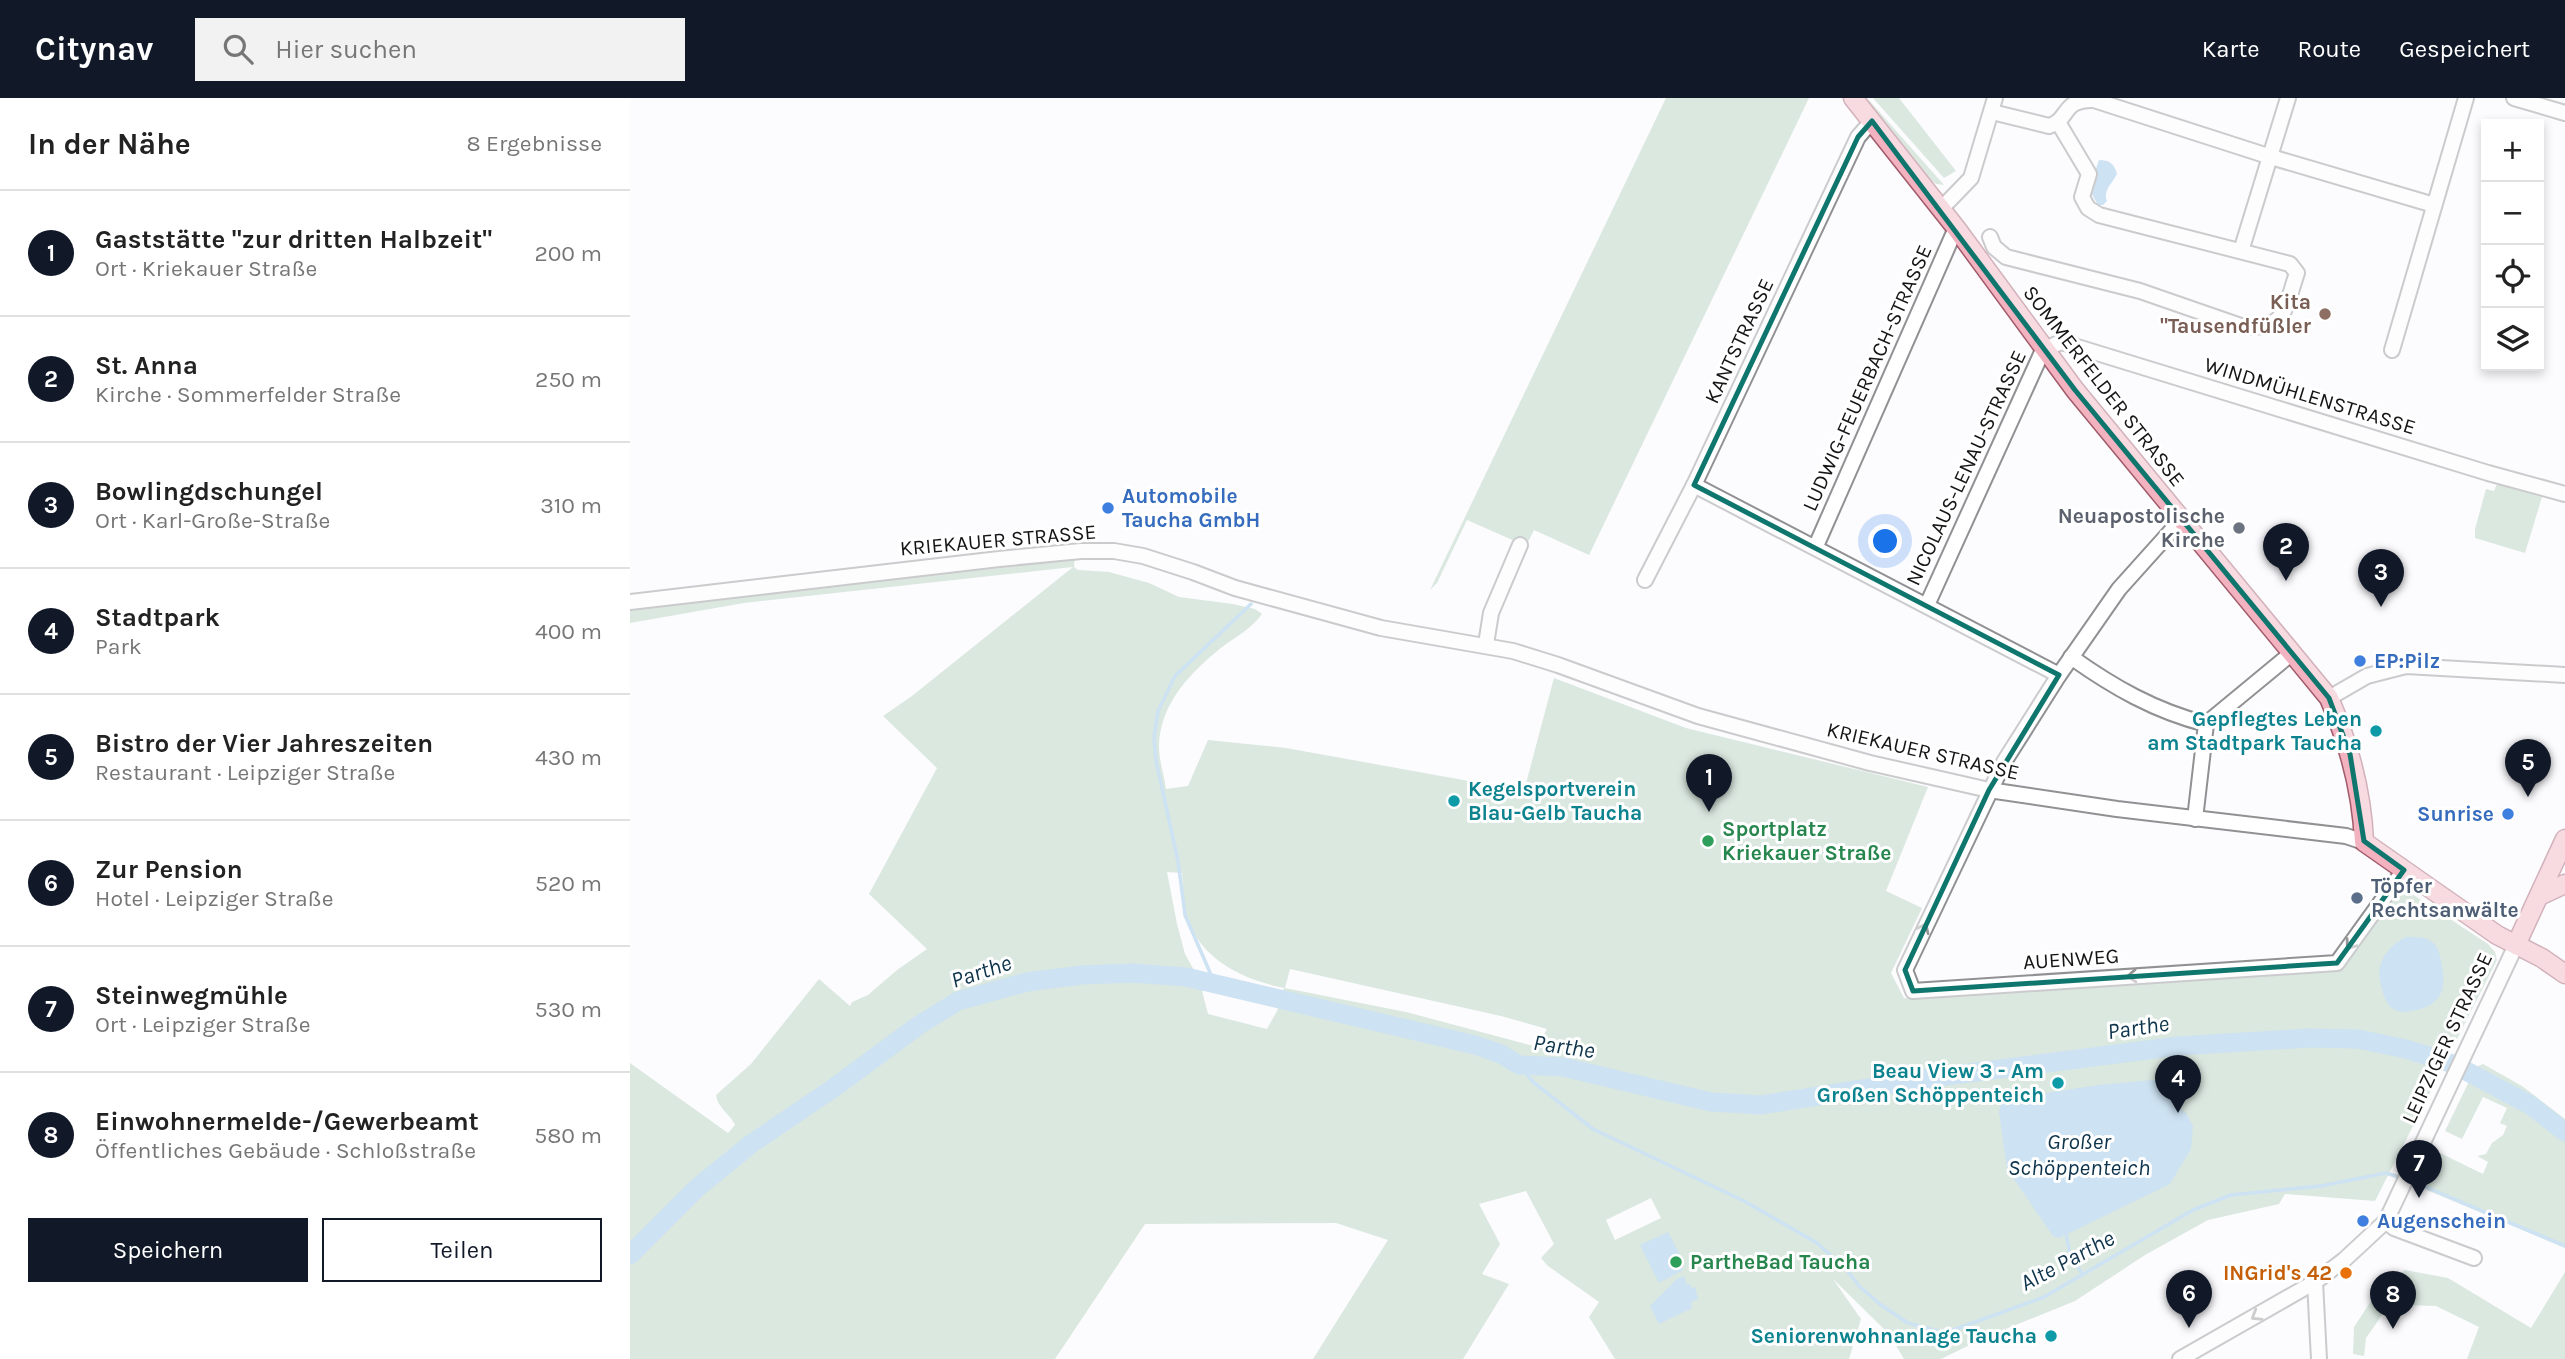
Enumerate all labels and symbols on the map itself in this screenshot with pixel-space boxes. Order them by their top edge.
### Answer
street label: LUDWIG-FEUERBACH-STRASSE [1797,241,1937,515]
street label: KANTSTRASSE [1700,275,1778,407]
street label: SOMMERFELDER STRASSE [2018,281,2190,491]
place label: Kita "Tausendfüßler [2160,290,2312,338]
marker: Kita "Tausendfüßler [2317,306,2333,322]
street label: NICOLAUS-LENAU-STRASSE [1901,347,2031,589]
street label: WINDMÜHLENSTRASSE [2201,352,2419,440]
place label: Automobile Taucha GmbH [1122,484,1260,532]
marker: Automobile Taucha GmbH [1100,500,1116,516]
place label: Neuapostolische Kirche [2058,504,2225,552]
street label: KRIEKAUER STRASSE [899,519,1097,561]
marker: Neuapostolische Kirche [2231,520,2247,536]
pin: 2 [2263,523,2309,581]
your location [1868,524,1902,558]
pin: 3 [2358,549,2404,607]
place label: EP:Pilz [2374,649,2440,673]
marker: EP:Pilz [2352,653,2368,669]
place label: Gepflegtes Leben am Stadtpark Taucha [2147,707,2362,755]
street label: KRIEKAUER STRASSE [1824,717,2022,785]
marker: Gepflegtes Leben am Stadtpark Taucha [2368,723,2384,739]
pin: 5 [2505,739,2551,797]
pin: 1 [1686,754,1732,812]
place label: Kegelsportverein Blau-Gelb Taucha [1468,777,1642,825]
marker: Kegelsportverein Blau-Gelb Taucha [1446,793,1462,809]
place label: Sunrise [2417,802,2494,826]
marker: Sunrise [2500,806,2516,822]
place label: Sportplatz Kriekauer Straße [1722,817,1892,865]
marker: Sportplatz Kriekauer Straße [1700,833,1716,849]
place label: Töpfer Rechtsanwälte [2371,874,2519,922]
marker: Töpfer Rechtsanwälte [2349,890,2365,906]
one-way arrow [1916,923,1930,936]
one-way arrow [2346,937,2358,950]
street label: AUENWEG [2022,944,2120,974]
water label: Parthe [948,949,1015,994]
street label: LEIPZIGER STRASSE [2397,949,2497,1127]
one-way arrow [2126,969,2137,984]
water label: Parthe [2106,1010,2171,1045]
water label: Parthe [1531,1029,1597,1064]
pin: 4 [2155,1055,2201,1113]
place label: Beau View 3 - Am Großen Schöppenteich [1817,1059,2044,1107]
marker: Beau View 3 - Am Großen Schöppenteich [2050,1075,2066,1091]
water label: Großer Schöppenteich [2008,1128,2150,1181]
pin: 7 [2396,1140,2442,1198]
place label: Augenschein [2377,1209,2506,1233]
marker: Augenschein [2355,1213,2371,1229]
water label: Alte Parthe [2015,1224,2119,1297]
place label: PartheBad Taucha [1690,1250,1870,1274]
marker: PartheBad Taucha [1668,1254,1684,1270]
place label: INGrid's 42 [2223,1261,2332,1285]
marker: INGrid's 42 [2338,1265,2354,1281]
pin: 6 [2166,1270,2212,1328]
pin: 8 [2370,1271,2416,1329]
one-way arrow [2250,1308,2263,1321]
place label: Seniorenwohnanlage Taucha [1750,1324,2037,1348]
marker: Seniorenwohnanlage Taucha [2043,1328,2059,1344]

